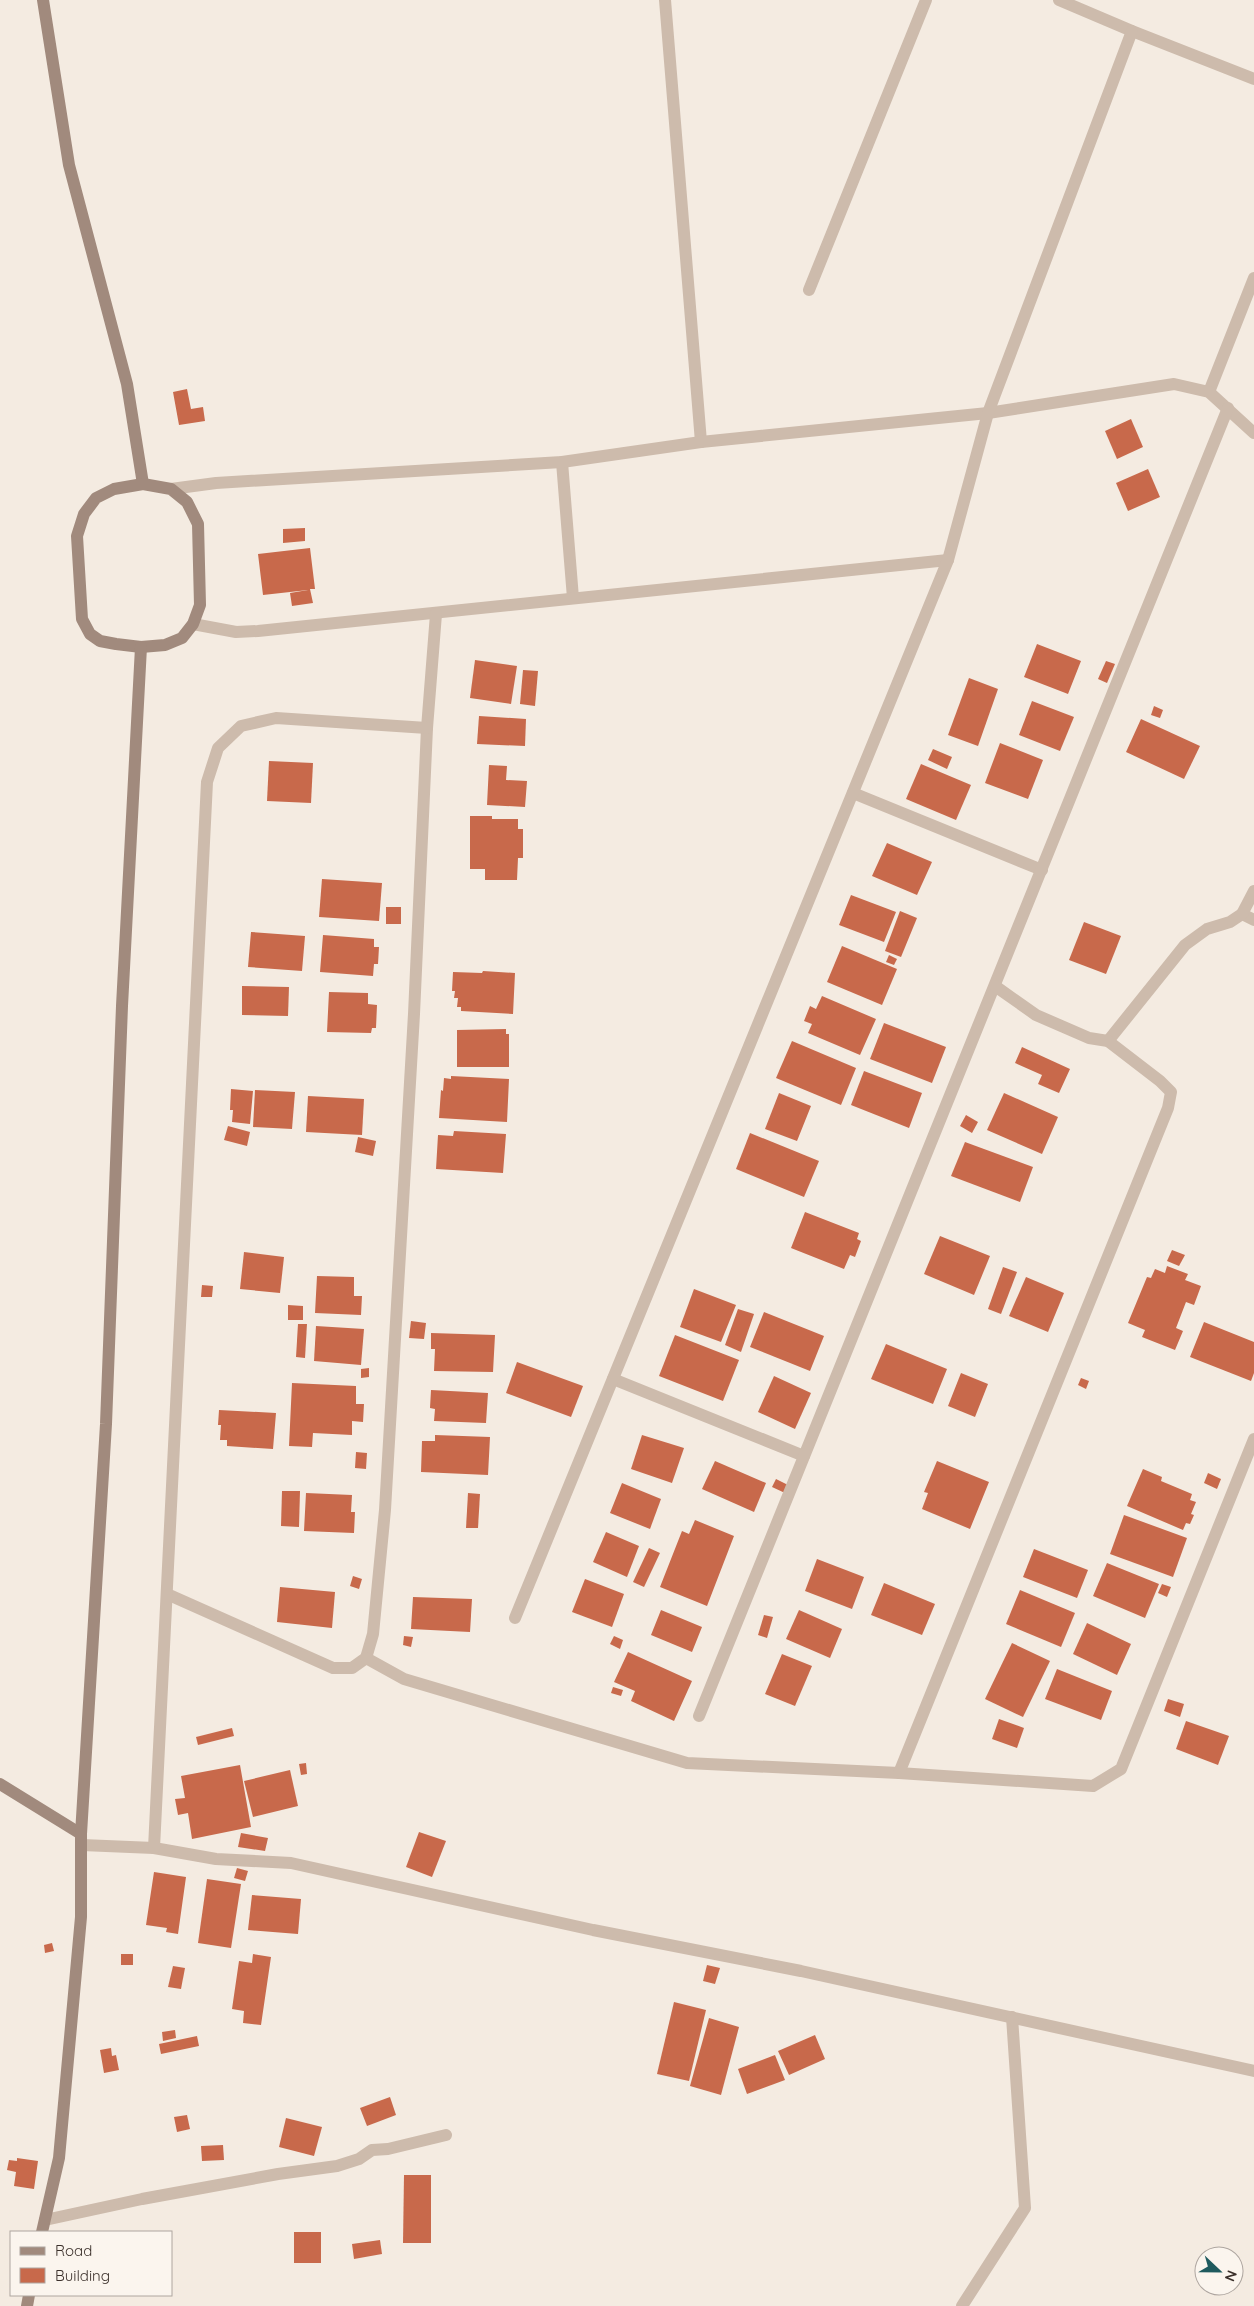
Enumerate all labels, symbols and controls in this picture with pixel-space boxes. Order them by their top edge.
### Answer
legend [10,2231,172,2296]
text: Road [55,2241,92,2260]
north arrow [1194,2246,1244,2296]
text: Building [55,2266,110,2285]
text: N [1221,2268,1241,2284]

